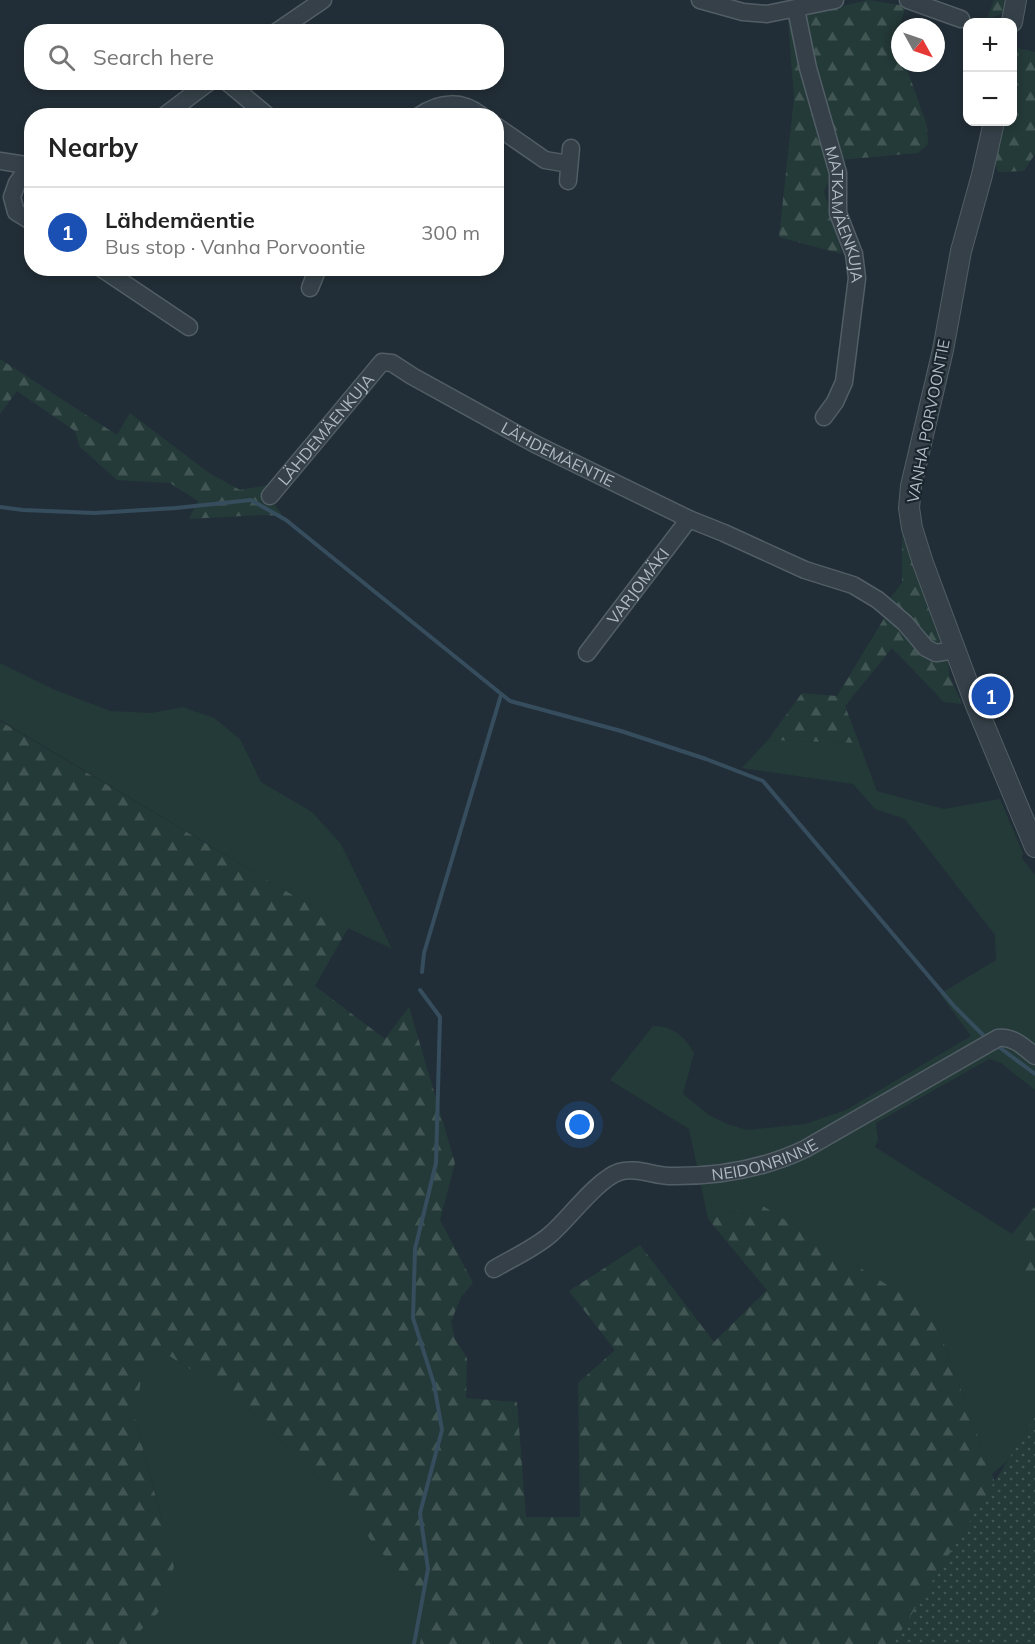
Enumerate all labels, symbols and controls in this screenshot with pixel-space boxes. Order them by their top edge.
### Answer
north arrow [891,18,945,72]
map controls [963,18,1017,126]
button: + [963,18,1017,72]
search box [24,24,504,90]
icon: search [45,41,78,74]
text: Search here [93,43,214,71]
button: − [963,72,1017,126]
text: Nearby [48,131,138,164]
street label: MATKAMÄENKUJA [821,144,868,284]
text: Lähdemäentie [105,206,255,234]
text: 1 [62,220,74,245]
text: 300 m [421,220,480,245]
text: Bus stop · Vanha Porvoontie [105,234,365,259]
street label: VANHA PORVOONTIE [902,337,954,505]
street label: LÄHDEMÄENKUJA [274,369,378,489]
street label: LÄHDEMÄENTIE [498,417,617,491]
street label: VARJOMÄKI [602,544,673,628]
pin: 1 [972,674,1010,718]
your location [565,1110,594,1139]
street label: NEIDONRINNE [710,1134,821,1185]

